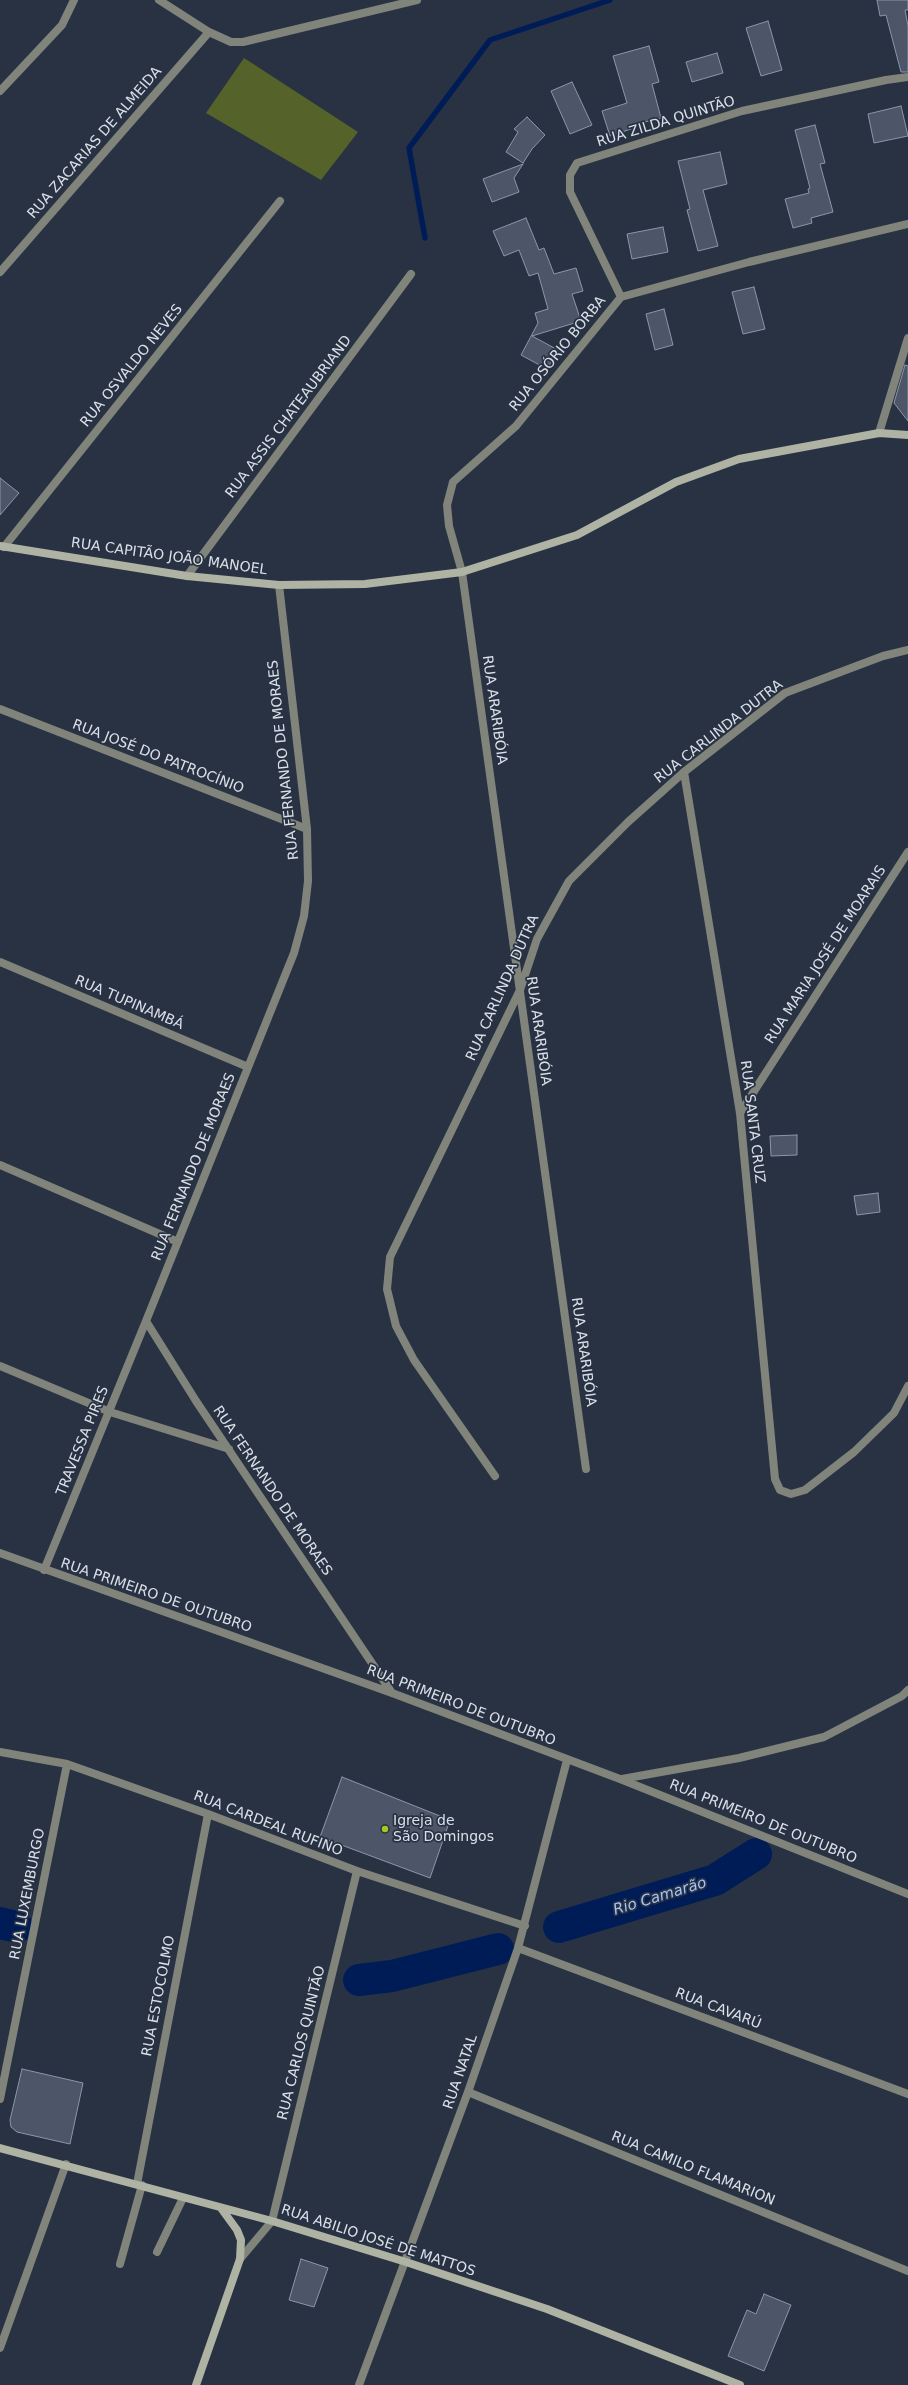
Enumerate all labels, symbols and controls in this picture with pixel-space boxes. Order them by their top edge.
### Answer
street label: RUA ZACARIAS DE ALMEIDA [24,64,166,222]
street label: RUA ZILDA QUINTÃO [595,93,737,151]
street label: RUA OSÓRIO BORBA [506,293,610,415]
street label: RUA OSVALDO NEVES [77,301,187,431]
street label: RUA ASSIS CHATEAUBRIAND [222,332,356,502]
street label: RUA CAPITÃO JOÃO MANOEL [70,535,268,579]
street label: RUA ARARIBÓIA [478,654,510,766]
street label: RUA FERNANDO DE MORAES [265,659,303,861]
street label: RUA CARLINDA DUTRA [651,677,787,787]
street label: RUA JOSÉ DO PATROCÍNIO [70,716,246,798]
street label: RUA MARIA JOSÉ DE MOARAIS [762,863,890,1047]
street label: RUA CARLINDA DUTRA [463,912,543,1064]
street label: RUA TUPINAMBÁ [72,972,186,1034]
street label: RUA ARARIBÓIA [522,975,554,1087]
street label: RUA SANTA CRUZ [736,1060,768,1184]
street label: RUA FERNANDO DE MORAES [149,1071,239,1263]
street label: RUA ARARIBÓIA [567,1296,599,1408]
street label: TRAVESSA PIRES [53,1384,113,1498]
street label: RUA FERNANDO DE MORAES [209,1403,335,1579]
street label: RUA PRIMEIRO DE OUTUBRO [58,1555,254,1637]
street label: RUA PRIMEIRO DE OUTUBRO [364,1662,558,1750]
street label: RUA PRIMEIRO DE OUTUBRO [667,1777,859,1867]
street label: RUA CARDEAL RUFINO [191,1788,345,1860]
place label: Igreja de São Domingos [393,1813,494,1846]
marker: Igreja de São Domingos [380,1824,390,1834]
street label: RUA LUXEMBURGO [7,1827,49,1961]
water label: Rio Camarão [611,1874,709,1920]
street label: RUA ESTOCOLMO [139,1934,179,2058]
street label: RUA CARLOS QUINTÃO [275,1964,329,2122]
street label: RUA CAVARÚ [673,1985,763,2033]
street label: RUA NATAL [440,2032,482,2112]
street label: RUA CAMILO FLAMARION [609,2128,777,2210]
street label: RUA ABILIO JOSÉ DE MATTOS [279,2202,477,2280]

